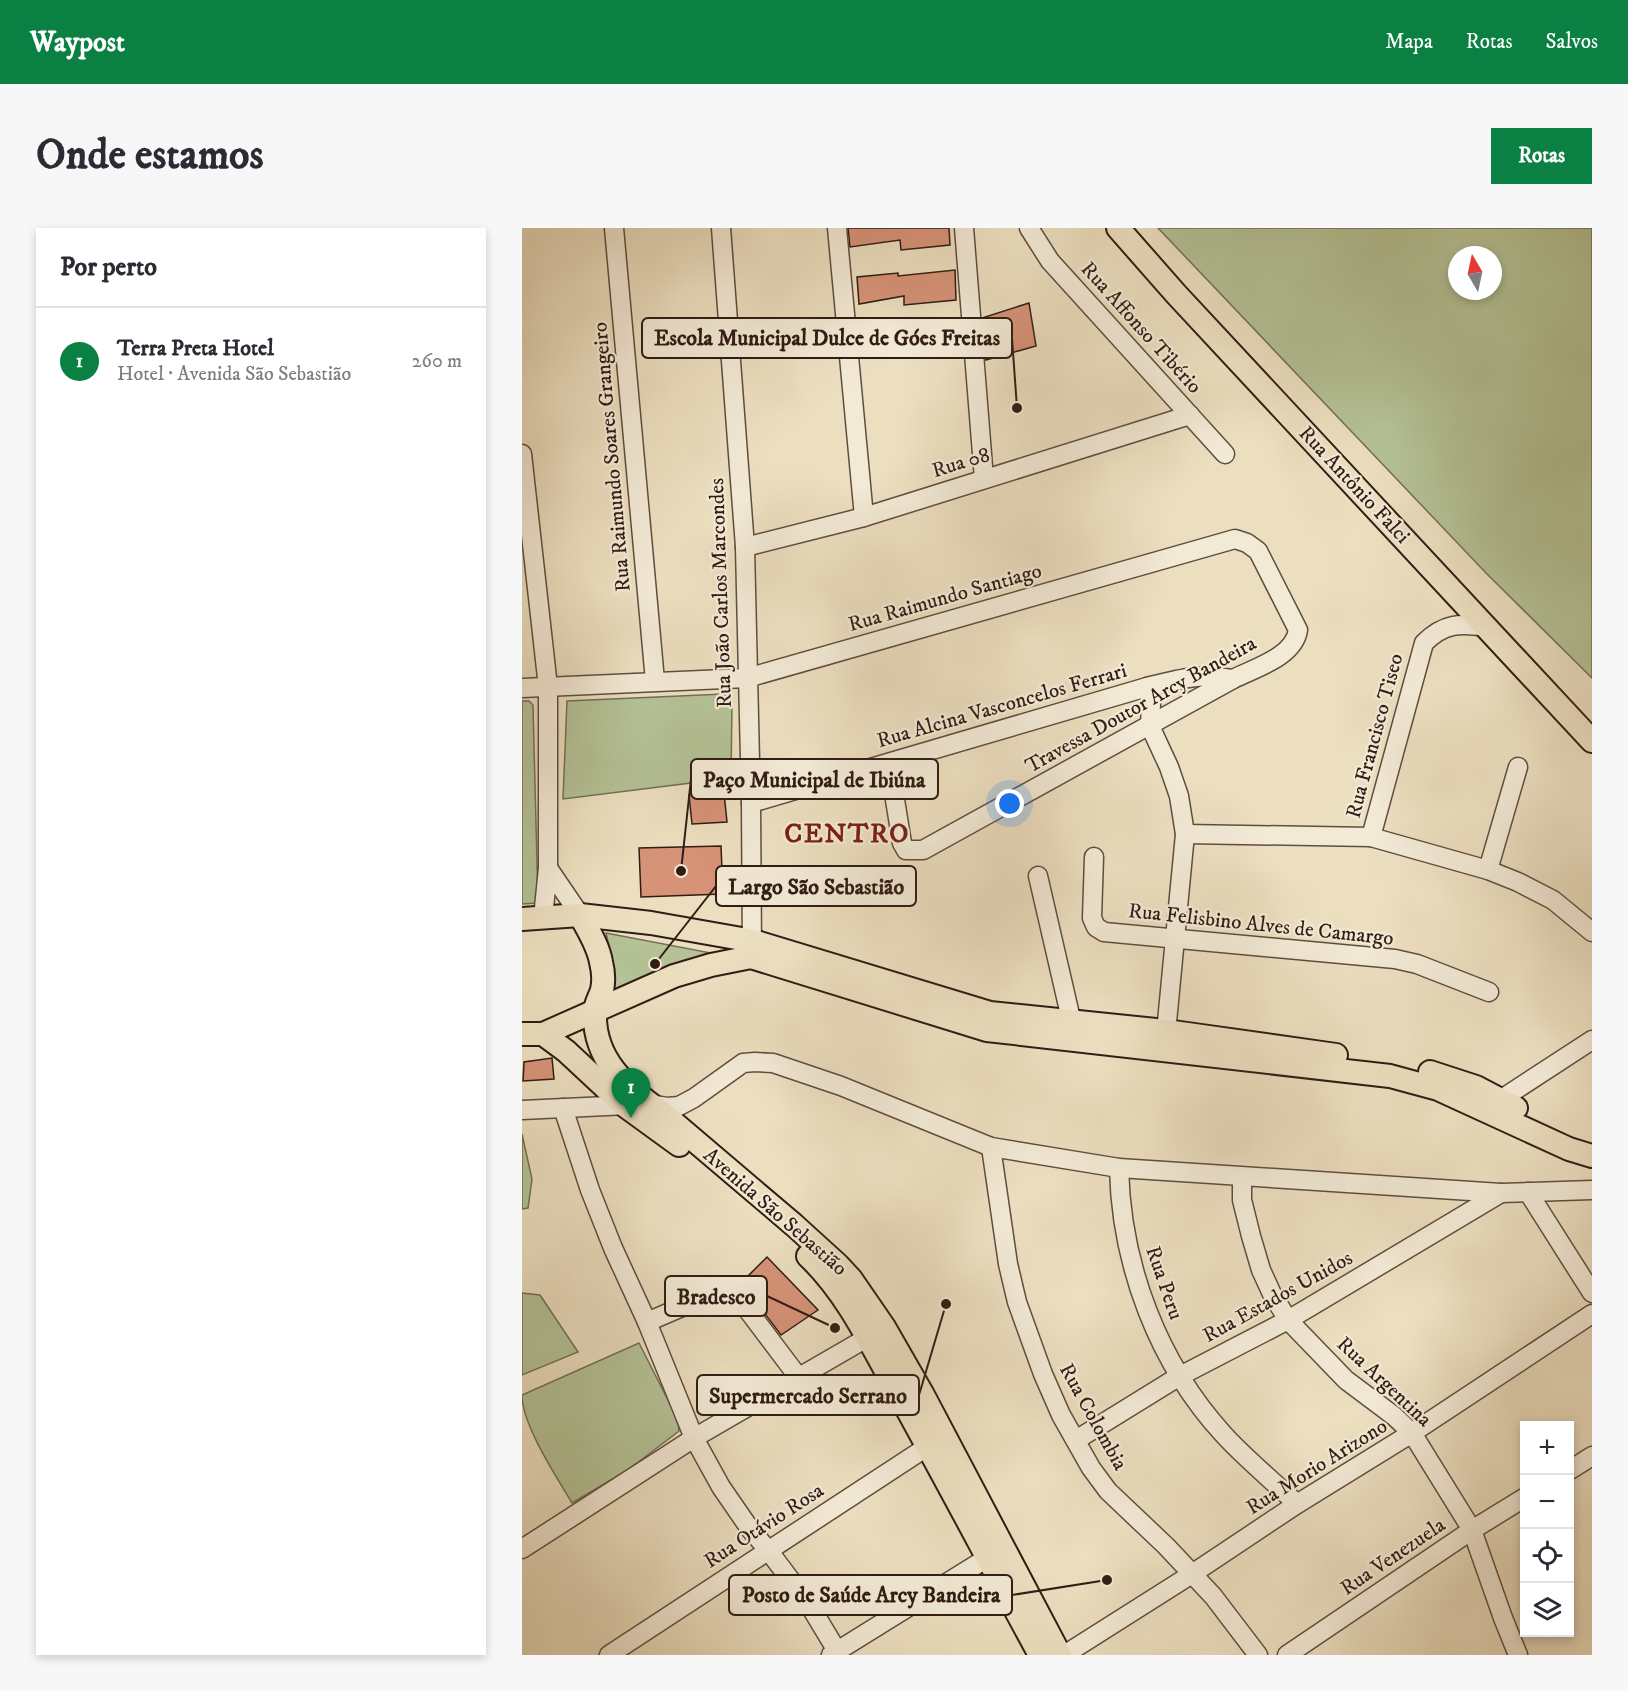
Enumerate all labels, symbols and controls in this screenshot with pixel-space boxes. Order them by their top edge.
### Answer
text: Waypost [30,25,125,60]
text: Mapa [1385,29,1433,55]
text: Rotas [1466,29,1513,55]
text: Salvos [1546,29,1598,55]
button: Rotas [1491,128,1592,184]
text: Onde estamos [36,130,264,182]
north arrow [1448,246,1502,300]
text: Por perto [60,251,157,284]
street label: Rua Affonso Tibério [1075,257,1207,399]
callout: Escola Municipal Dulce de Góes Freitas [642,318,1012,358]
street label: Rua Raimundo Soares Grangeiro [587,321,637,593]
text: Escola Municipal Dulce de Góes Freitas [654,325,1001,352]
text: Terra Preta Hotel [117,335,274,362]
text: 1 [76,349,83,374]
text: 260 m [412,349,462,374]
text: Hotel · Avenida São Sebastião [117,362,351,387]
street label: Rua Antônio Falci [1293,421,1415,549]
street label: Rua 08 [929,442,993,484]
street label: Rua João Carlos Marcondes [704,478,738,708]
street label: Rua Raimundo Santiago [845,558,1045,638]
street label: Travessa Doutor Arcy Bandeira [1021,631,1261,779]
street label: Rua Francisco Tiseo [1341,651,1409,821]
street label: Rua Alcina Vasconcelos Ferrari [874,658,1130,754]
callout: Paço Municipal de Ibiúna [691,759,938,799]
text: Paço Municipal de Ibiúna [703,767,926,794]
your location [995,789,1024,818]
district label: CENTRO [784,817,910,851]
callout: Largo São Sebastião [716,866,916,906]
text: Largo São Sebastião [728,874,904,901]
street label: Rua Felisbino Alves de Camargo [1127,898,1395,952]
pin: 1 [612,1068,650,1118]
street label: Avenida São Sebastião [698,1142,852,1282]
street label: Rua Peru [1139,1243,1189,1323]
street label: Rua Estados Unidos [1199,1245,1357,1349]
callout: Bradesco [665,1276,767,1316]
text: Bradesco [677,1284,756,1311]
street label: Rua Argentina [1331,1331,1437,1433]
street label: Rua Colombia [1053,1359,1133,1475]
callout: Supermercado Serrano [697,1375,919,1415]
text: Supermercado Serrano [709,1383,907,1410]
street label: Rua Morio Arizono [1242,1413,1392,1521]
map controls [1520,1421,1574,1637]
button: + [1520,1421,1574,1475]
button: − [1520,1475,1574,1529]
street label: Rua Otávio Rosa [699,1478,829,1574]
street label: Rua Venezuela [1336,1512,1451,1602]
button: locate [1520,1529,1574,1583]
callout: Posto de Saúde Arcy Bandeira [729,1575,1012,1615]
text: Posto de Saúde Arcy Bandeira [742,1582,1001,1609]
button: layers [1520,1583,1574,1637]

